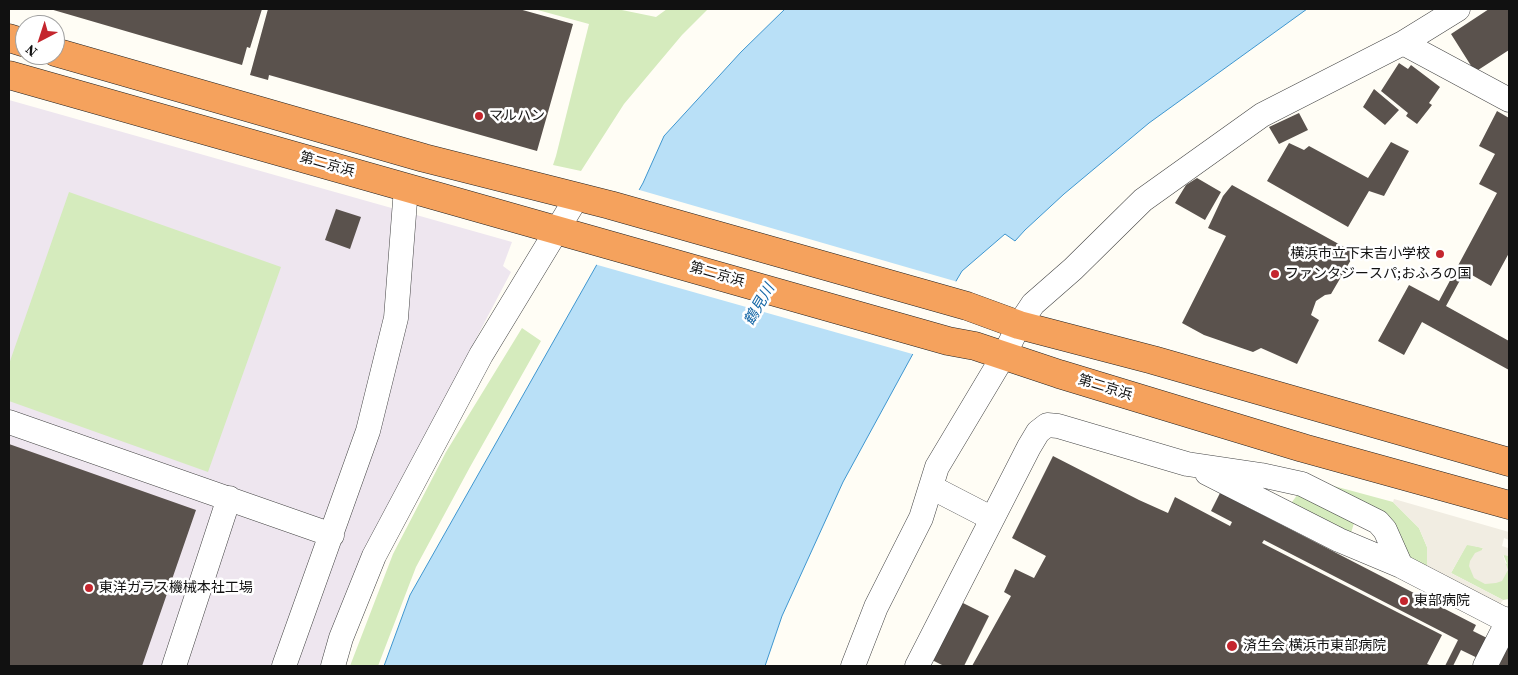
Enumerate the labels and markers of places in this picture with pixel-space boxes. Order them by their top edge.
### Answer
place label: マルハン [489,108,545,124]
marker: マルハン [473,110,485,122]
place label: 横浜市立下末吉小学校 [1290,246,1430,262]
marker: 横浜市立下末吉小学校 [1434,248,1446,260]
place label: ファンタジースパ;おふろの国 [1285,266,1471,282]
marker: ファンタジースパ;おふろの国 [1269,268,1281,280]
place label: 東洋ガラス機械本社工場 [99,580,253,596]
marker: 東洋ガラス機械本社工場 [83,582,95,594]
place label: 東部病院 [1414,593,1470,609]
marker: 東部病院 [1398,595,1410,607]
place label: 済生会 横浜市東部病院 [1243,638,1386,654]
marker: 済生会 横浜市東部病院 [1225,639,1239,653]

